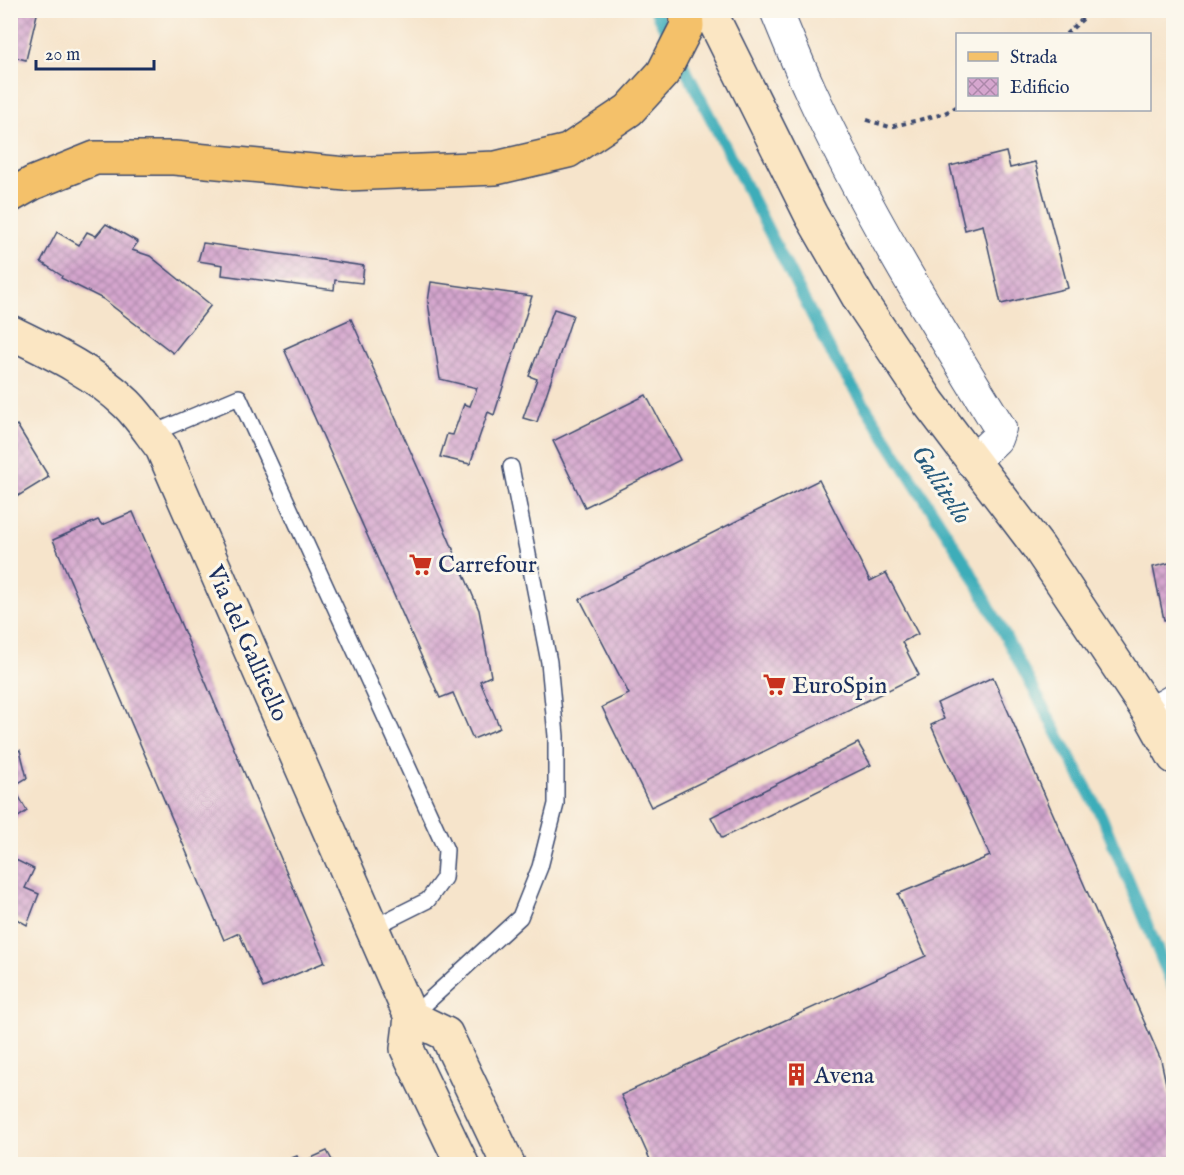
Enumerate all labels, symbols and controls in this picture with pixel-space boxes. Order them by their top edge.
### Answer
scale bar [36,33,154,71]
legend [956,33,1151,111]
text: 20 m [45,44,80,67]
text: Strada [1010,47,1057,70]
text: Edificio [1010,77,1070,100]
water label: Gallitello [903,439,978,531]
place label: Carrefour [438,550,537,581]
supermarket icon: Carrefour [407,551,433,577]
street label: Via del Gallitello [198,560,295,726]
place label: EuroSpin [792,671,887,702]
supermarket icon: EuroSpin [761,672,787,698]
place label: Avena [813,1061,875,1092]
building icon: Avena [783,1062,809,1088]

